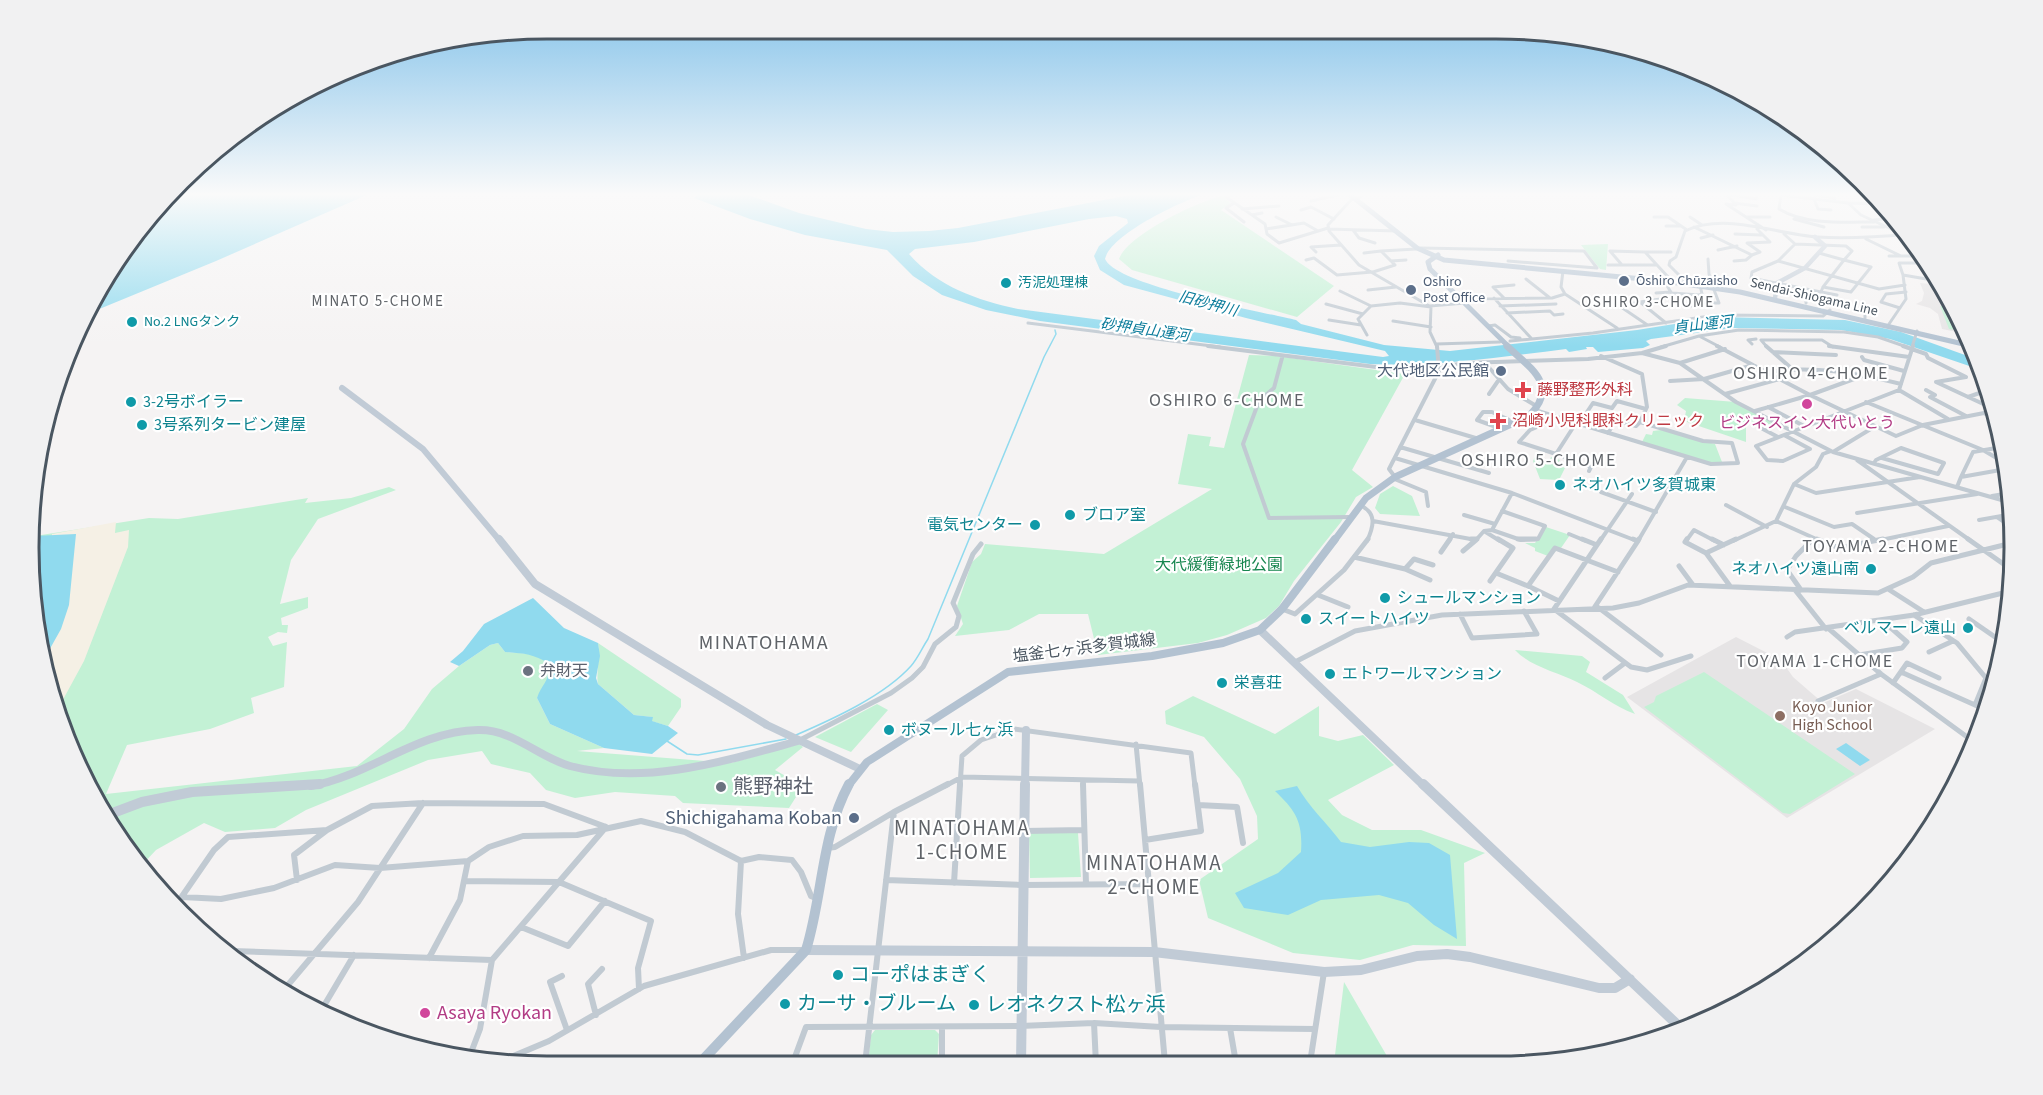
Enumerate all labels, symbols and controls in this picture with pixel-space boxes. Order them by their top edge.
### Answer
place label: Ōshiro Chūzaisho [1636,271,1738,291]
place label: Oshiro Post Office [1423,272,1485,308]
place label: 汚泥処理棟 [1018,273,1088,293]
street label: Sendai-Shiogama Line [1748,273,1880,321]
marker: Ōshiro Chūzaisho [1617,274,1631,288]
marker: 汚泥処理棟 [999,276,1013,290]
marker: Oshiro Post Office [1404,283,1418,297]
water label: 旧砂押川 [1176,286,1242,322]
district label: MINATO 5-CHOME [312,291,444,312]
district label: OSHIRO 3-CHOME [1581,292,1715,313]
water label: 貞山運河 [1672,311,1737,339]
place label: No.2 LNGタンク [144,312,240,332]
water label: 砂押貞山運河 [1099,313,1194,347]
marker: No.2 LNGタンク [125,315,139,329]
place label: 大代地区公民館 [1377,360,1489,382]
district label: OSHIRO 4-CHOME [1733,361,1889,386]
marker: 大代地区公民館 [1494,364,1508,378]
place label: 藤野整形外科 [1537,379,1633,401]
marker: 藤野整形外科 [1514,381,1532,399]
district label: OSHIRO 6-CHOME [1149,388,1305,413]
place label: 3-2号ボイラー [143,391,244,413]
marker: 3-2号ボイラー [124,395,138,409]
marker: ビジネスイン大代いとう [1800,397,1814,411]
place label: 沼崎小児科眼科クリニック [1512,410,1704,432]
marker: 沼崎小児科眼科クリニック [1489,412,1507,430]
place label: ビジネスイン大代いとう [1719,412,1895,434]
place label: 3号系列タービン建屋 [154,414,306,436]
marker: 3号系列タービン建屋 [135,418,149,432]
district label: OSHIRO 5-CHOME [1461,448,1617,473]
place label: ネオハイツ多賀城東 [1572,474,1716,496]
marker: ネオハイツ多賀城東 [1553,478,1567,492]
place label: ブロア室 [1082,504,1146,526]
marker: ブロア室 [1063,508,1077,522]
place label: 電気センター [927,514,1023,536]
marker: 電気センター [1028,518,1042,532]
district label: TOYAMA 2-CHOME [1802,534,1960,559]
park label: 大代緩衝緑地公園 [1155,554,1283,576]
place label: ネオハイツ遠山南 [1731,558,1859,580]
marker: ネオハイツ遠山南 [1864,562,1878,576]
place label: シュールマンション [1397,587,1541,609]
marker: シュールマンション [1378,591,1392,605]
place label: スイートハイツ [1318,608,1430,630]
marker: スイートハイツ [1299,612,1313,626]
place label: ベルマーレ遠山 [1844,617,1956,639]
marker: ベルマーレ遠山 [1961,621,1975,635]
street label: 塩釜七ヶ浜多賀城線 [1011,628,1157,668]
district label: MINATOHAMA [699,629,829,657]
district label: TOYAMA 1-CHOME [1736,649,1894,674]
place label: 弁財天 [540,660,588,682]
place label: エトワールマンション [1342,663,1502,685]
marker: 弁財天 [521,664,535,678]
marker: エトワールマンション [1323,667,1337,681]
place label: 栄喜荘 [1234,672,1282,694]
marker: 栄喜荘 [1215,676,1229,690]
place label: Koyo Junior High School [1792,696,1873,736]
marker: Koyo Junior High School [1773,709,1787,723]
place label: ボヌール七ヶ浜 [901,719,1013,741]
marker: ボヌール七ヶ浜 [882,723,896,737]
place label: 熊野神社 [733,773,813,801]
marker: 熊野神社 [714,780,728,794]
place label: Shichigahama Koban [665,804,842,832]
marker: Shichigahama Koban [847,811,861,825]
district label: MINATOHAMA 1-CHOME [894,813,1030,867]
district label: MINATOHAMA 2-CHOME [1086,848,1222,902]
place label: コーポはまぎく [850,961,990,989]
marker: コーポはまぎく [831,968,845,982]
place label: カーサ・ブルーム [797,990,956,1018]
place label: レオネクスト松ヶ浜 [986,991,1165,1019]
marker: カーサ・ブルーム [778,997,792,1011]
marker: レオネクスト松ヶ浜 [967,998,981,1012]
place label: Asaya Ryokan [437,999,552,1027]
marker: Asaya Ryokan [418,1006,432,1020]

